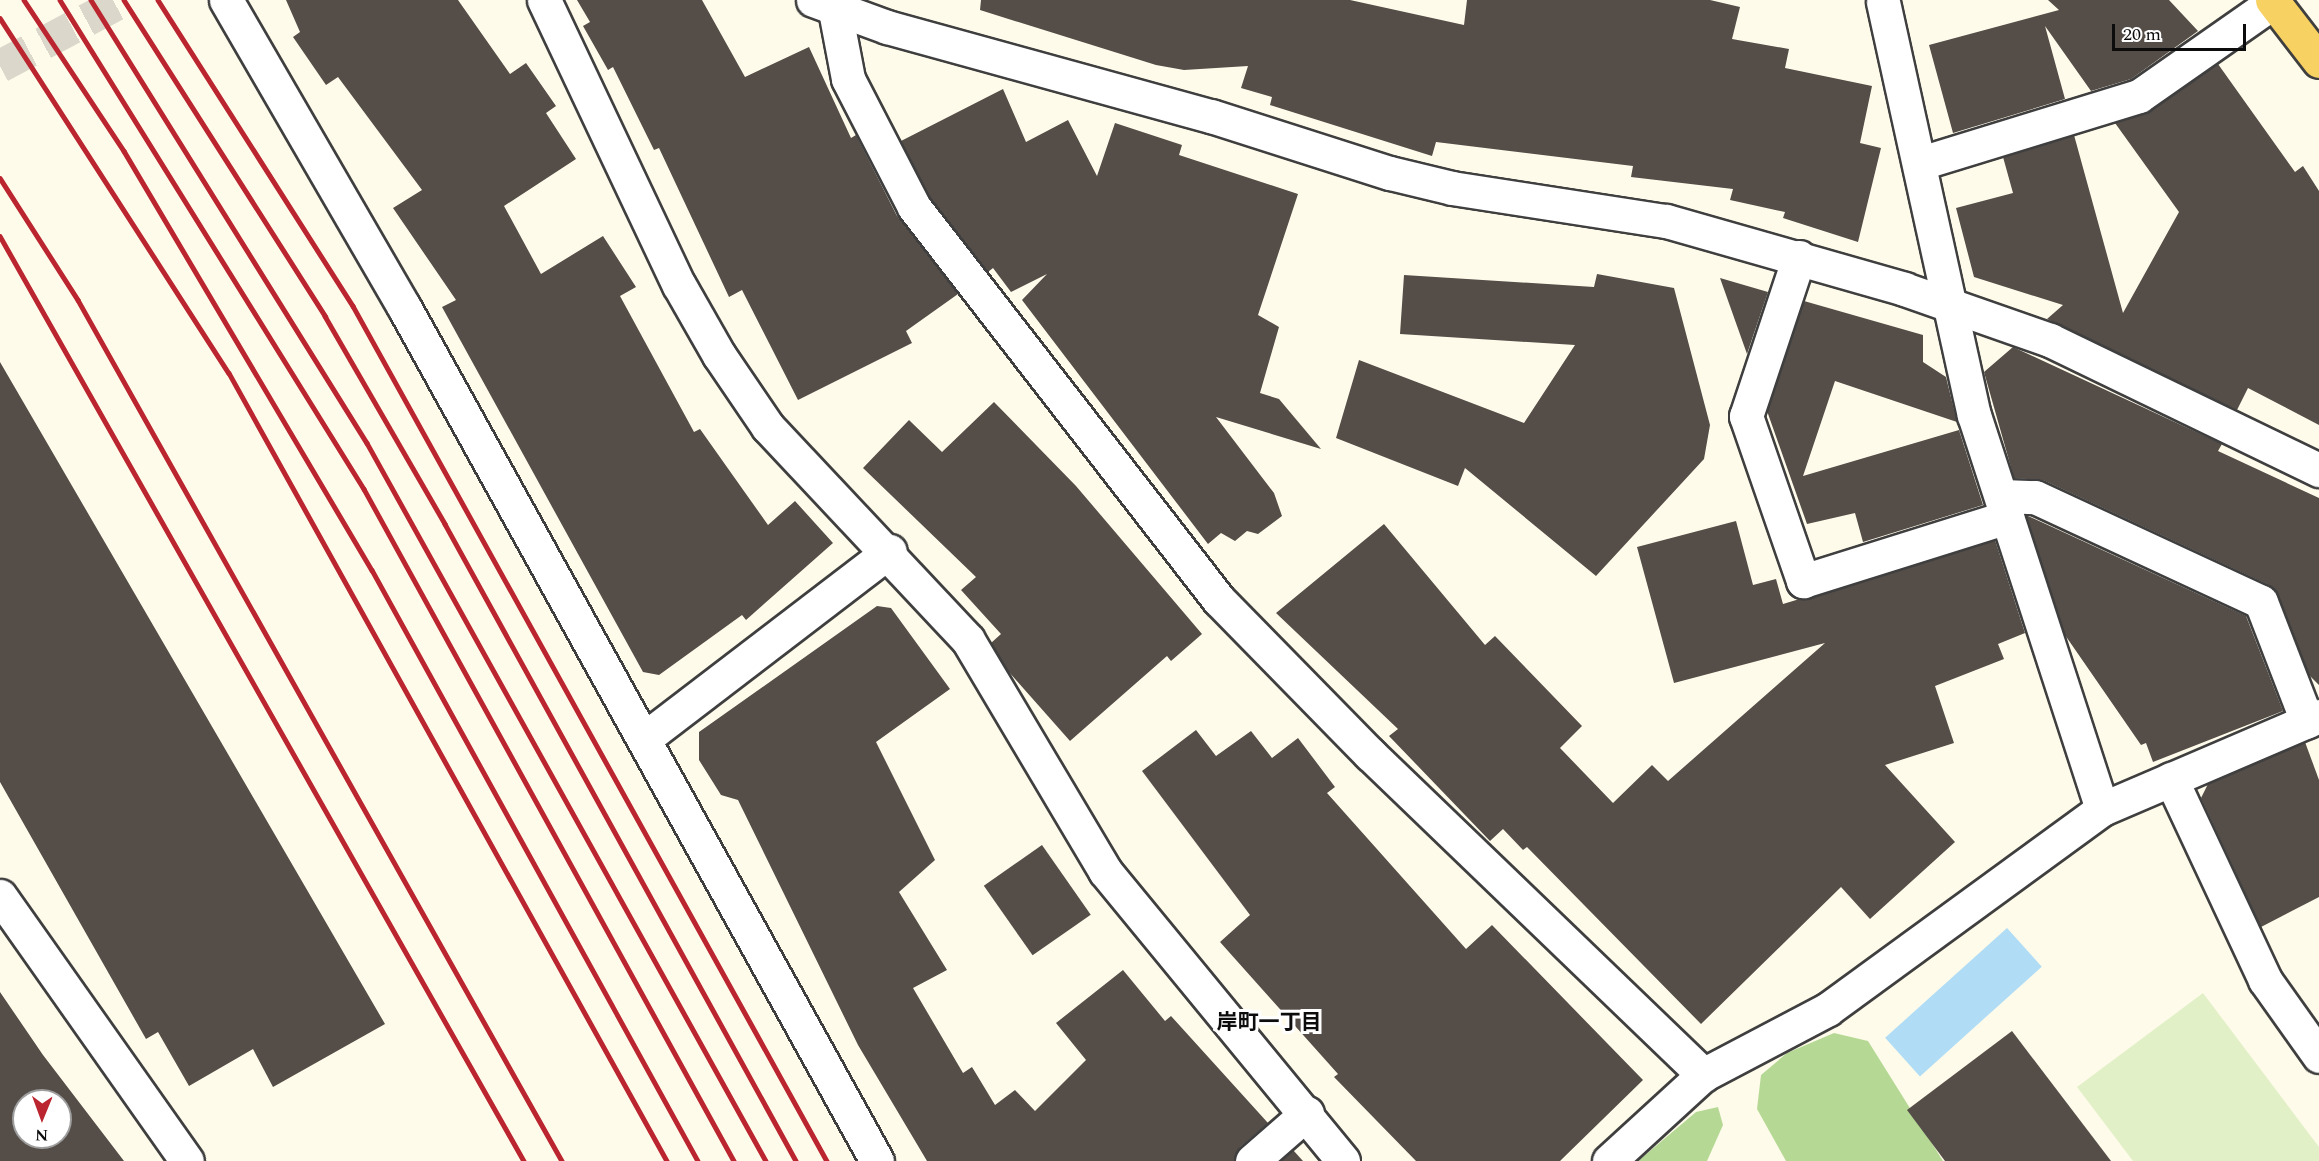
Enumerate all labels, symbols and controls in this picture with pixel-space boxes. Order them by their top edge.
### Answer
scale bar [2115,12,2248,50]
text: 20 m [2123,21,2161,48]
district label: 岸町一丁目 [1217,1010,1321,1036]
north arrow [12,1089,72,1149]
text: N [35,1123,48,1147]

